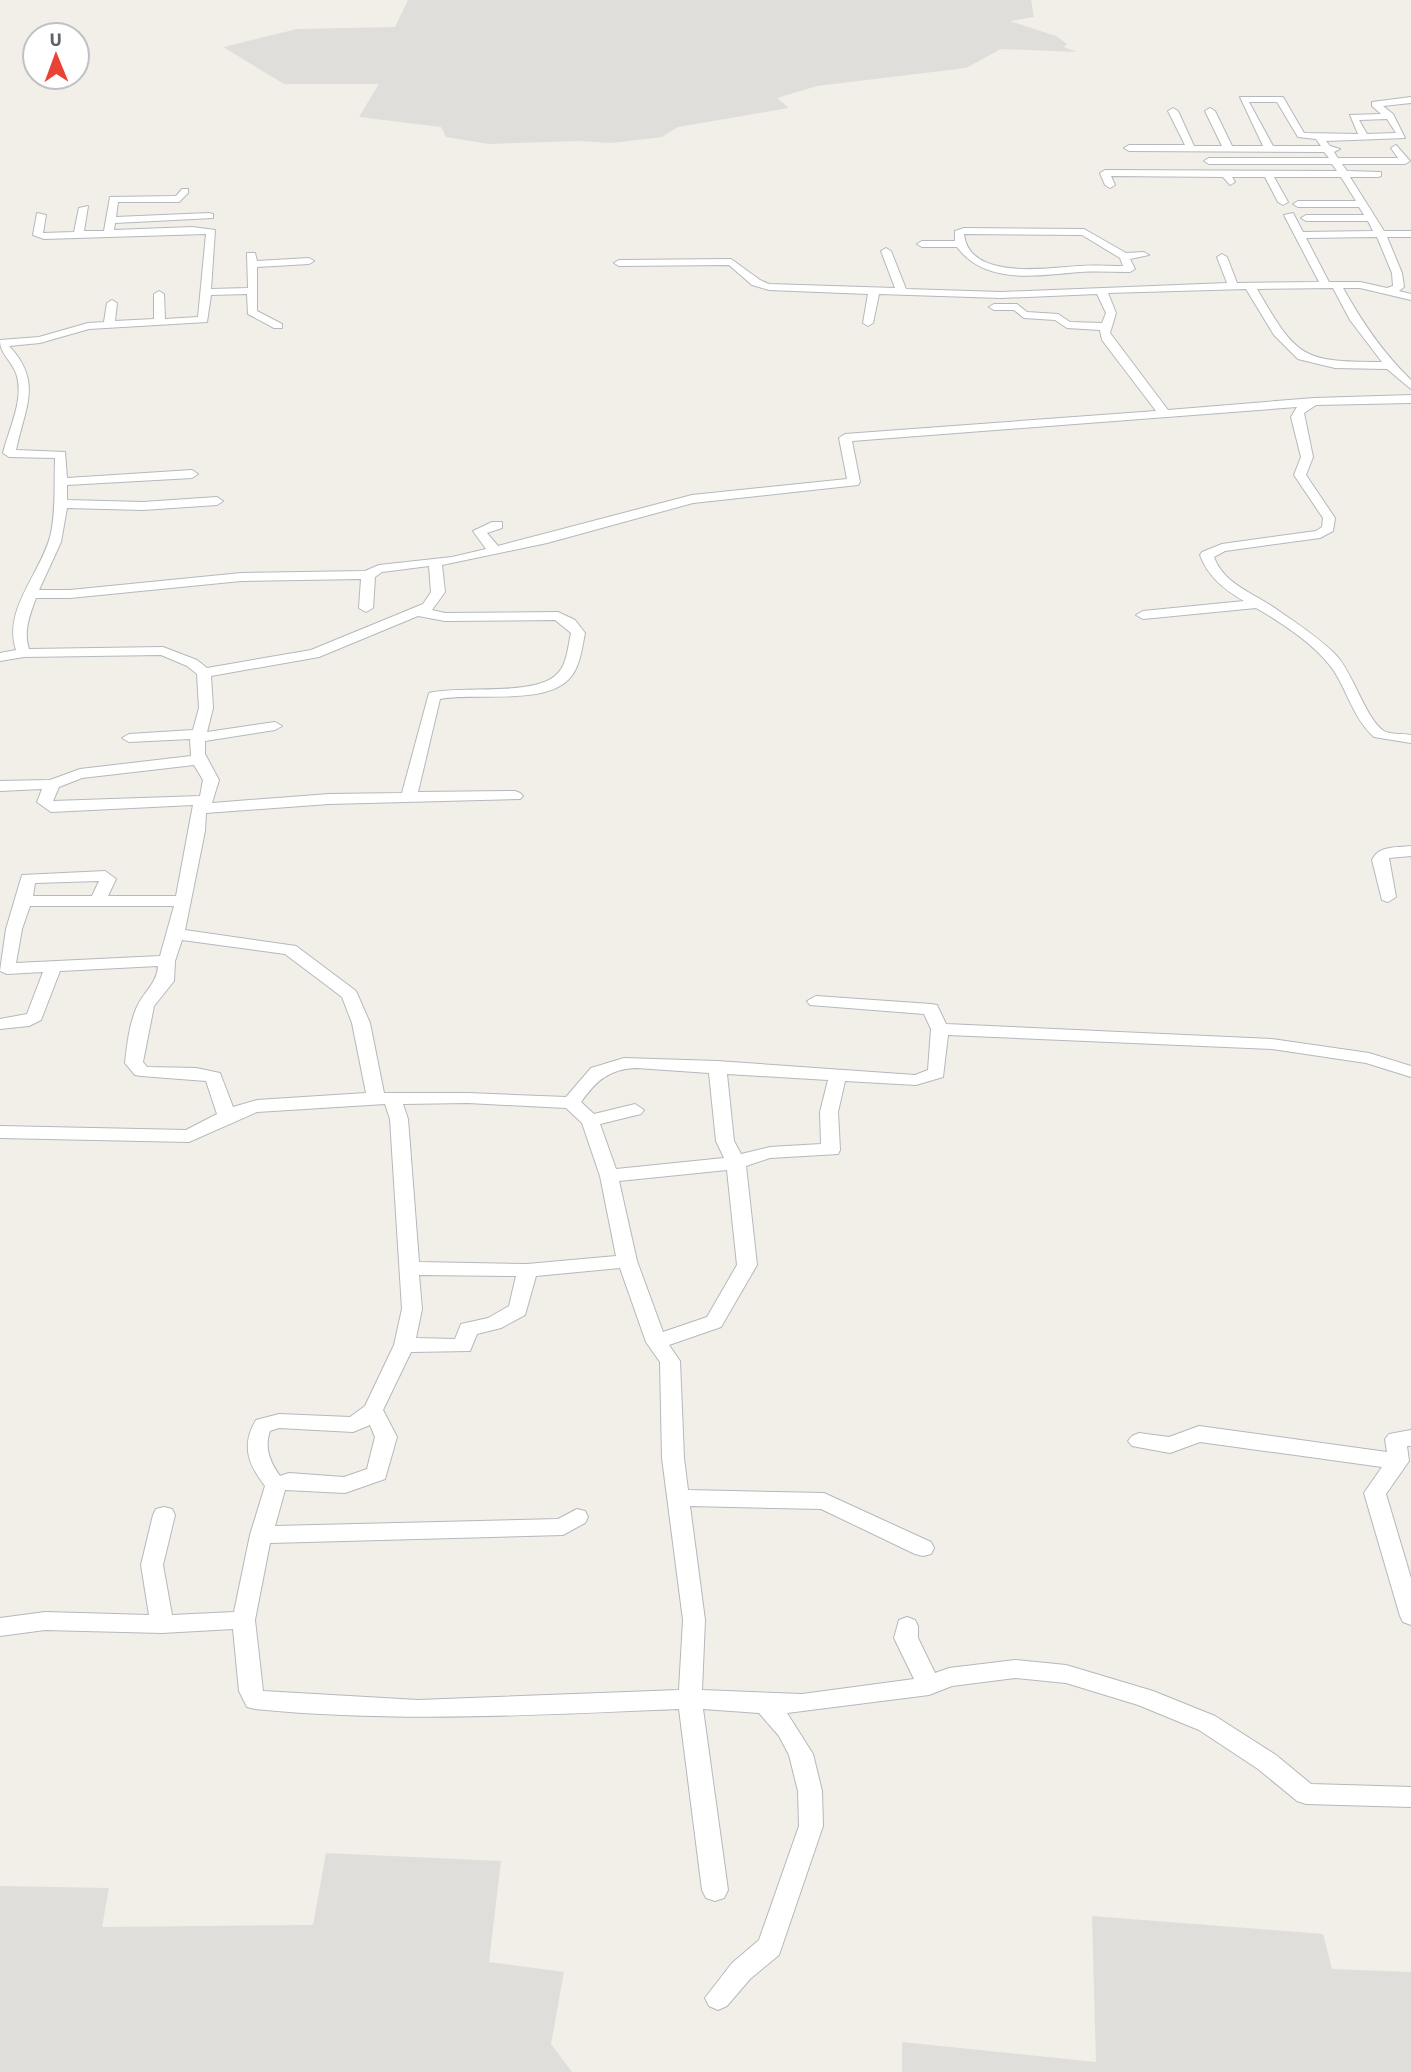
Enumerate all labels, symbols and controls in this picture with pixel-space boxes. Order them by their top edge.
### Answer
north arrow [21,21,91,91]
text: U [49,27,62,54]

